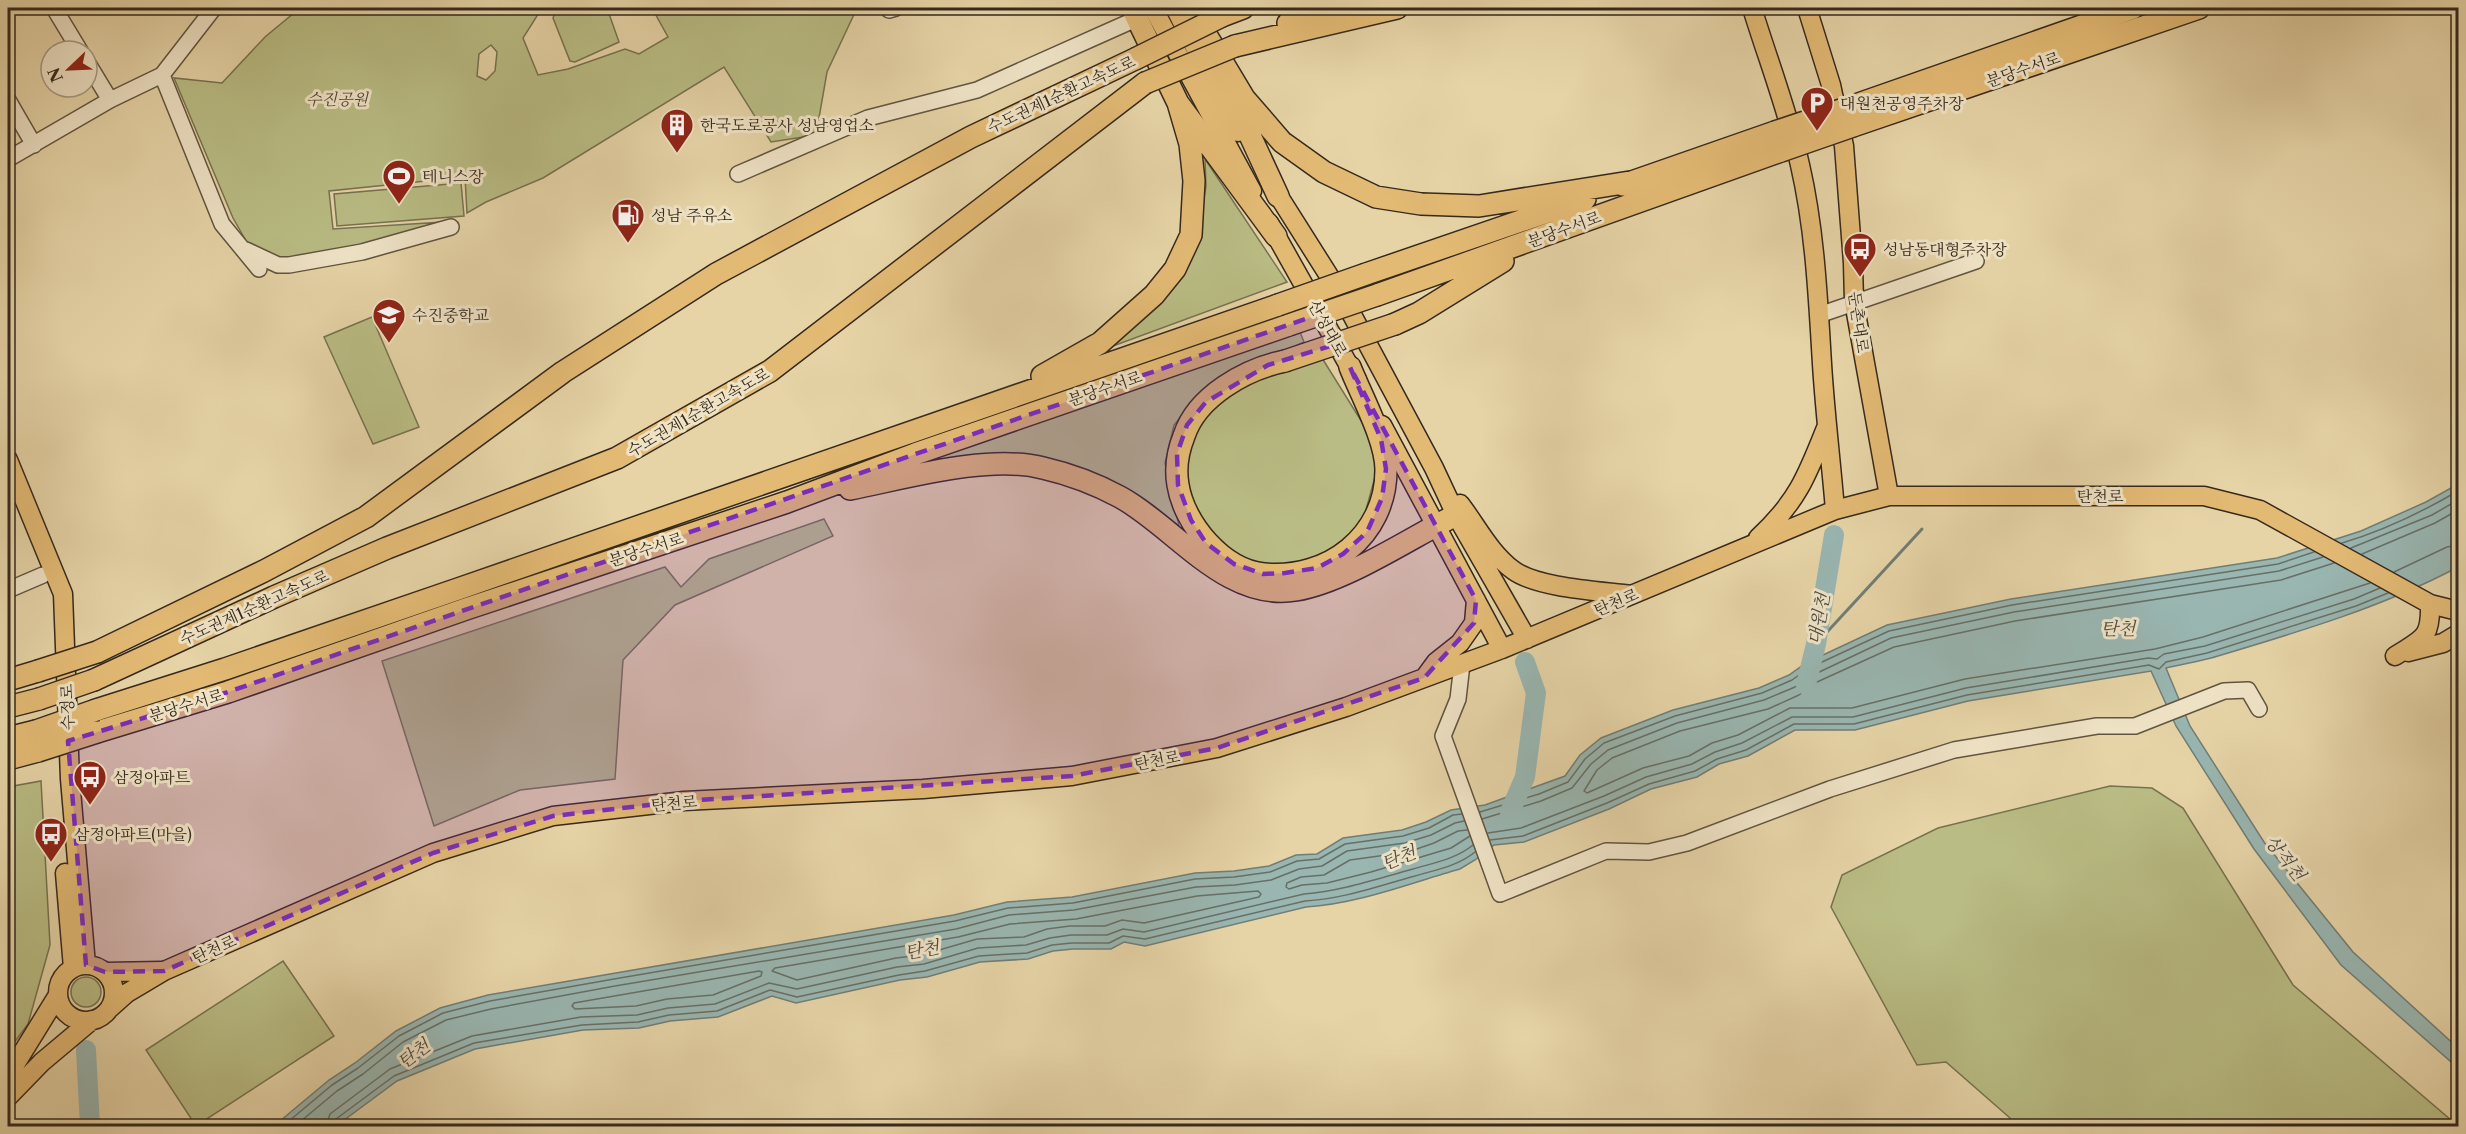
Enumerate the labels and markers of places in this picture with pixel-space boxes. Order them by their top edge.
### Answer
parking icon: 대원천공영주차장 [1799,85,1835,132]
place label: 대원천공영주차장 [1840,93,1964,113]
building icon: 한국도로공사 성남영업소 [659,107,695,154]
place label: 한국도로공사 성남영업소 [700,115,874,135]
sports icon: 테니스장 [381,158,417,205]
place label: 테니스장 [422,166,484,186]
fuel station icon: 성남 주유소 [610,197,646,244]
place label: 성남 주유소 [651,205,733,225]
bus stop icon: 성남동대형주차장 [1842,231,1878,278]
place label: 성남동대형주차장 [1883,239,2007,259]
school or university icon: 수진중학교 [371,297,407,344]
place label: 수진중학교 [412,305,489,325]
bus stop icon: 삼정아파트 [72,759,108,806]
place label: 삼정아파트 [113,767,191,787]
bus stop icon: 삼정아파트(마을) [33,816,69,863]
place label: 삼정아파트(마을) [74,824,192,844]

